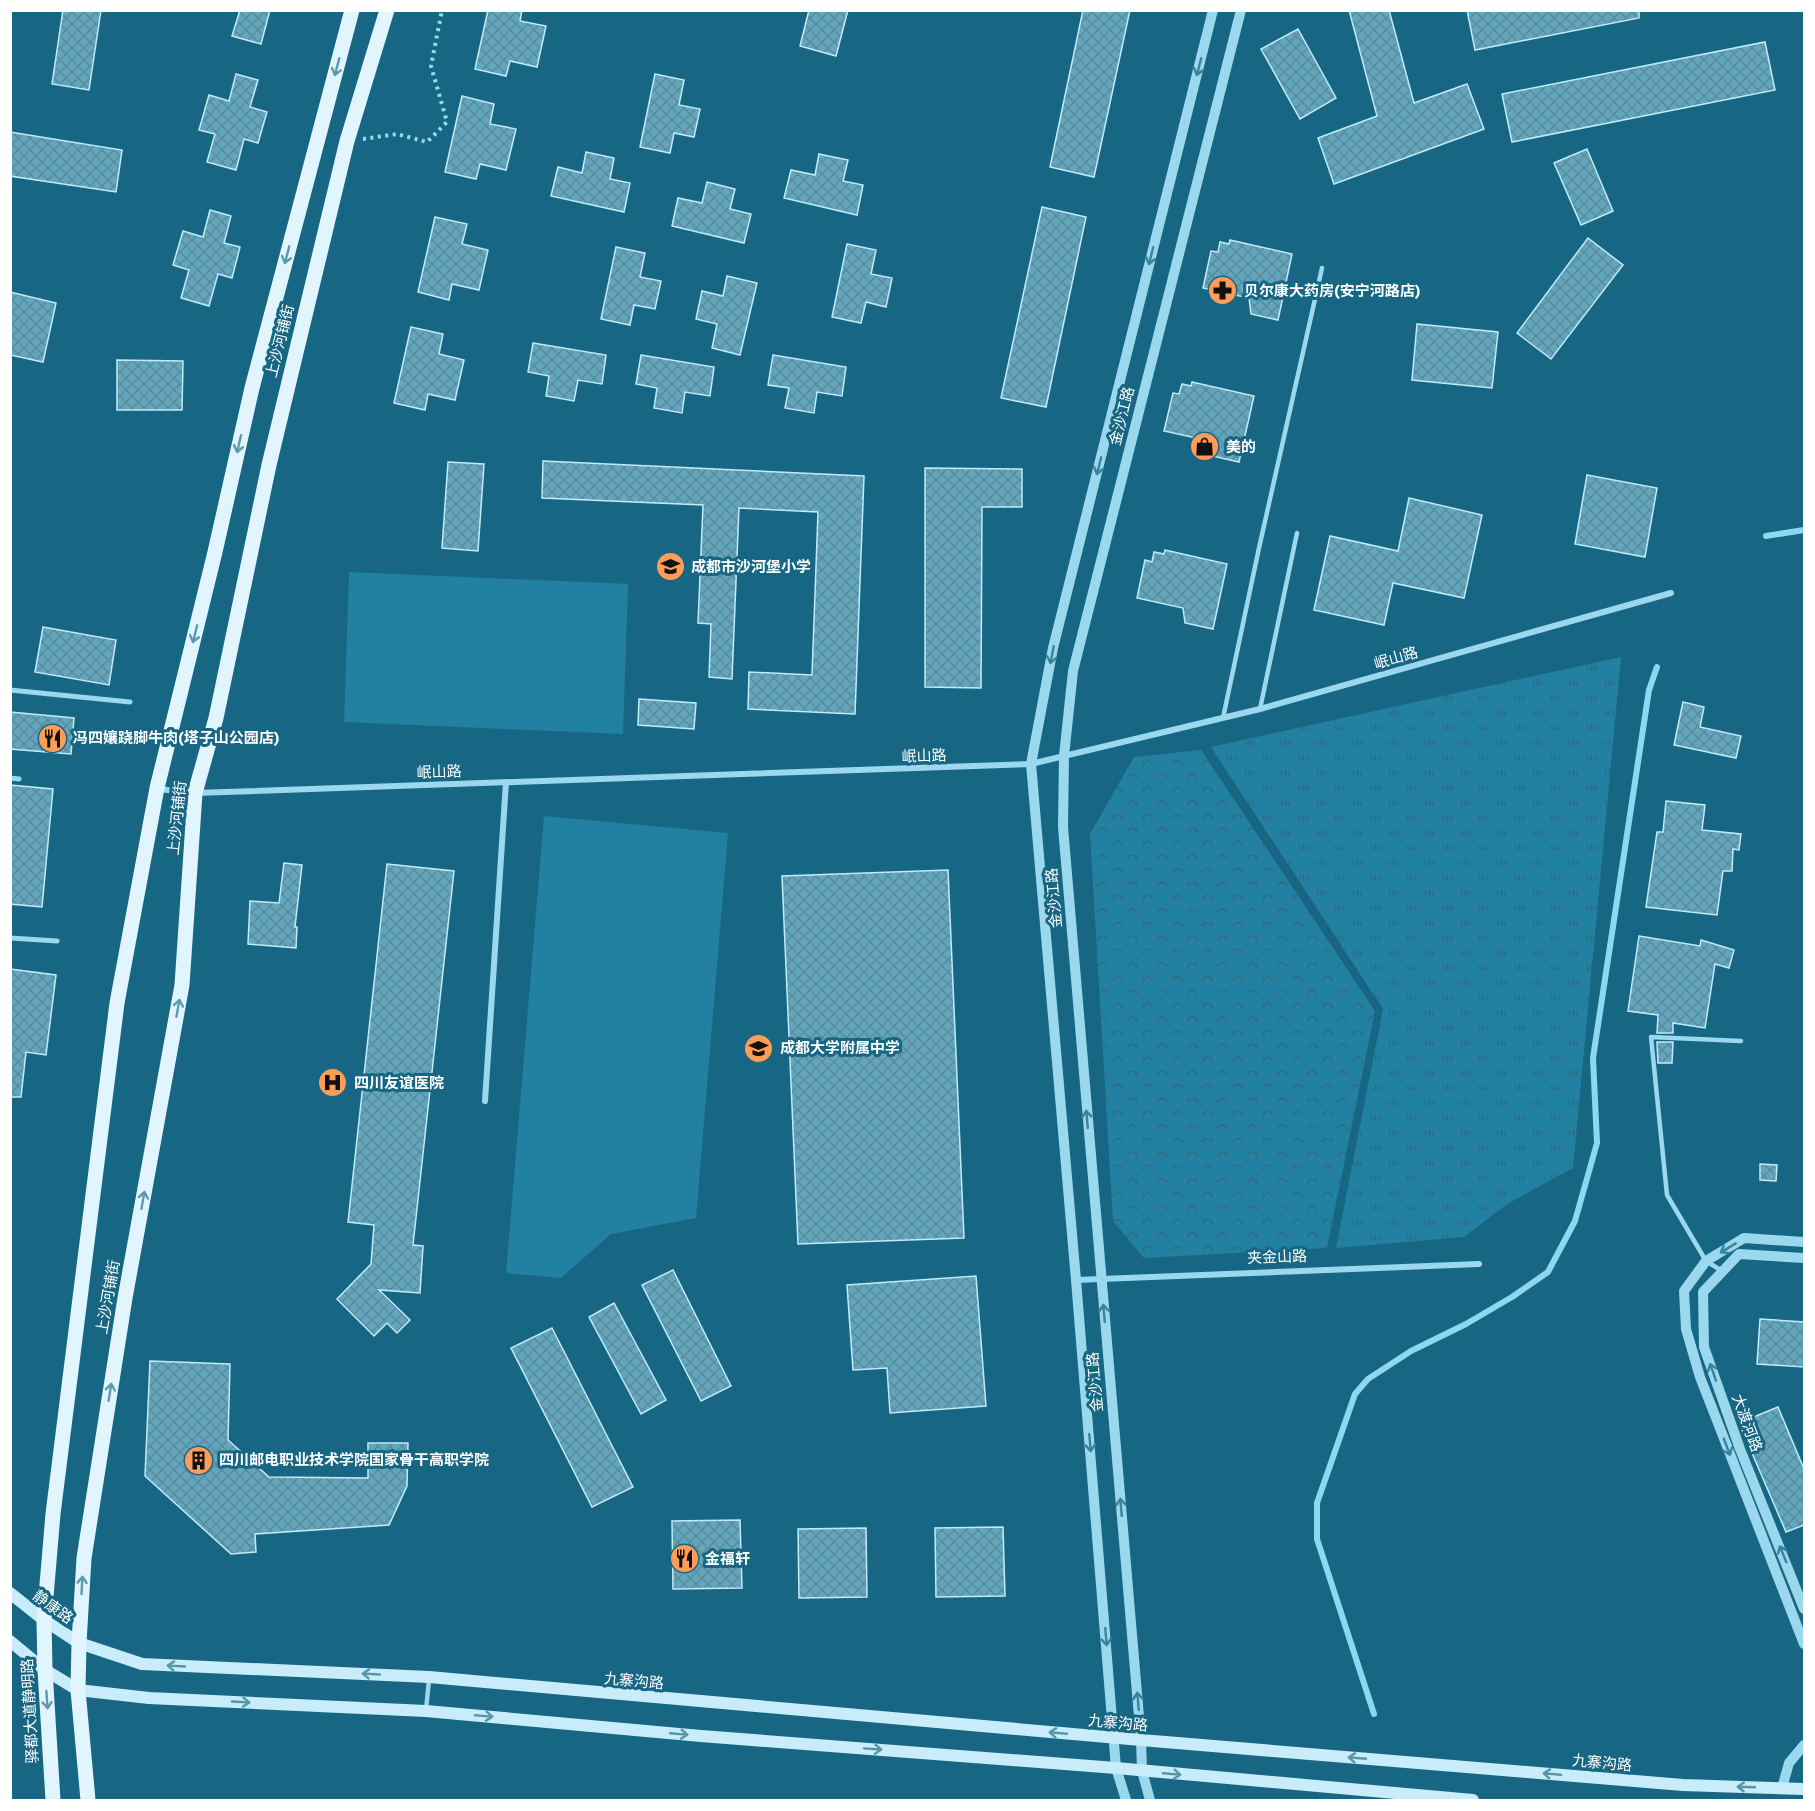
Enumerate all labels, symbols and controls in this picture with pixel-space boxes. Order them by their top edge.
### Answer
one-way arrow [331,57,343,76]
one-way arrow [1193,57,1204,76]
one-way arrow [281,246,292,265]
one-way arrow [1145,247,1157,266]
pharmacy icon: 贝尔康大药房(安宁河路店) [1207,275,1239,307]
place label: 贝尔康大药房(安宁河路店) [1244,282,1421,300]
street label: 上沙河铺街 [262,302,298,380]
street label: 金沙江路 [1106,385,1138,447]
shop icon: 美的 [1189,431,1221,463]
one-way arrow [233,434,244,454]
place label: 美的 [1226,438,1256,456]
one-way arrow [1092,456,1104,475]
school or university icon: 成都市沙河堡小学 [654,551,686,583]
place label: 成都市沙河堡小学 [691,558,811,576]
one-way arrow [188,624,200,643]
street label: 岷山路 [1372,643,1420,673]
one-way arrow [1046,645,1057,664]
restaurant icon: 冯四孃跷脚牛肉(塔子山公园店) [36,722,68,754]
place label: 冯四孃跷脚牛肉(塔子山公园店) [73,729,280,747]
street label: 岷山路 [901,746,947,766]
street label: 岷山路 [416,762,462,782]
street label: 上沙河铺街 [164,780,190,856]
street label: 金沙江路 [1042,867,1066,929]
one-way arrow [172,999,183,1018]
school or university icon: 成都大学附属中学 [743,1032,775,1064]
place label: 成都大学附属中学 [780,1039,900,1057]
hospital icon: 四川友谊医院 [317,1067,349,1099]
place label: 四川友谊医院 [354,1074,444,1092]
one-way arrow [1082,1109,1093,1129]
one-way arrow [138,1191,149,1210]
one-way arrow [1720,1242,1737,1254]
street label: 夹金山路 [1247,1247,1307,1267]
street label: 上沙河铺街 [93,1258,123,1336]
one-way arrow [1098,1303,1109,1323]
street label: 金沙江路 [1083,1351,1107,1413]
one-way arrow [1707,1363,1718,1382]
one-way arrow [105,1383,116,1403]
street label: 大渡河路 [1728,1392,1766,1454]
one-way arrow [1085,1433,1096,1452]
one-way arrow [1723,1437,1734,1456]
building icon: 四川邮电职业技术学院国家骨干高职学院 [182,1444,214,1476]
place label: 四川邮电职业技术学院国家骨干高职学院 [219,1451,489,1469]
one-way arrow [1115,1498,1126,1518]
restaurant icon: 金福轩 [668,1543,700,1575]
one-way arrow [1777,1546,1788,1564]
place label: 金福轩 [705,1550,750,1568]
one-way arrow [77,1576,88,1596]
street label: 静康路 [30,1586,76,1628]
one-way arrow [1101,1627,1112,1647]
street label: 驿都大道静明路 [18,1658,42,1764]
one-way arrow [167,1660,187,1671]
one-way arrow [361,1669,381,1680]
street label: 九寨沟路 [603,1669,665,1693]
one-way arrow [42,1689,53,1709]
one-way arrow [1132,1692,1143,1712]
one-way arrow [231,1697,251,1708]
one-way arrow [474,1711,494,1722]
street label: 九寨沟路 [1087,1711,1149,1735]
one-way arrow [1049,1727,1069,1738]
one-way arrow [668,1729,688,1740]
one-way arrow [863,1744,883,1755]
street label: 九寨沟路 [1571,1751,1633,1775]
one-way arrow [1348,1752,1368,1763]
one-way arrow [1542,1768,1562,1779]
one-way arrow [1162,1769,1181,1780]
one-way arrow [1737,1781,1757,1793]

